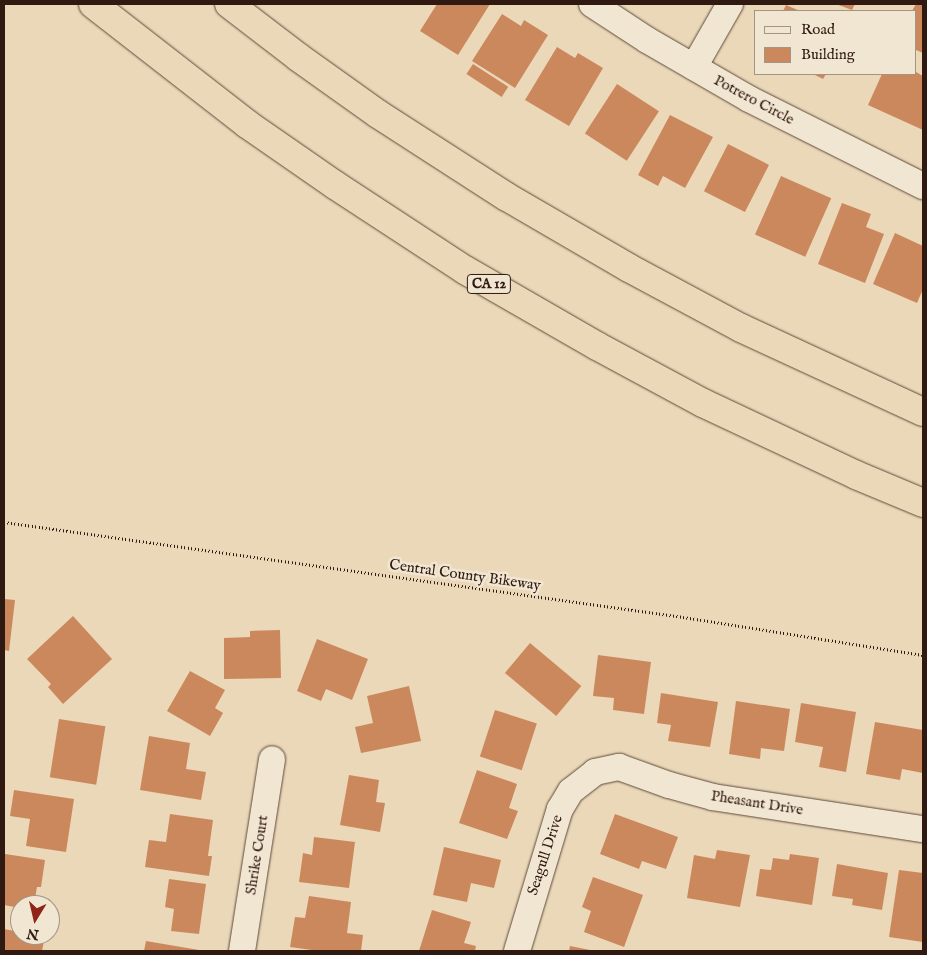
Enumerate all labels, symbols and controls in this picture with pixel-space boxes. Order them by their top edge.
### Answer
legend [754,10,917,75]
text: Road [801,20,835,39]
text: Building [801,45,855,64]
street label: Potrero Circle [711,71,797,129]
road number: CA 12 [466,272,512,296]
street label: Central County Bikeway [388,555,542,595]
street label: Pheasant Drive [710,787,804,819]
street label: Seagull Drive [524,813,566,897]
street label: Shrike Court [242,814,272,896]
north arrow [10,895,60,945]
text: N [25,924,40,944]

